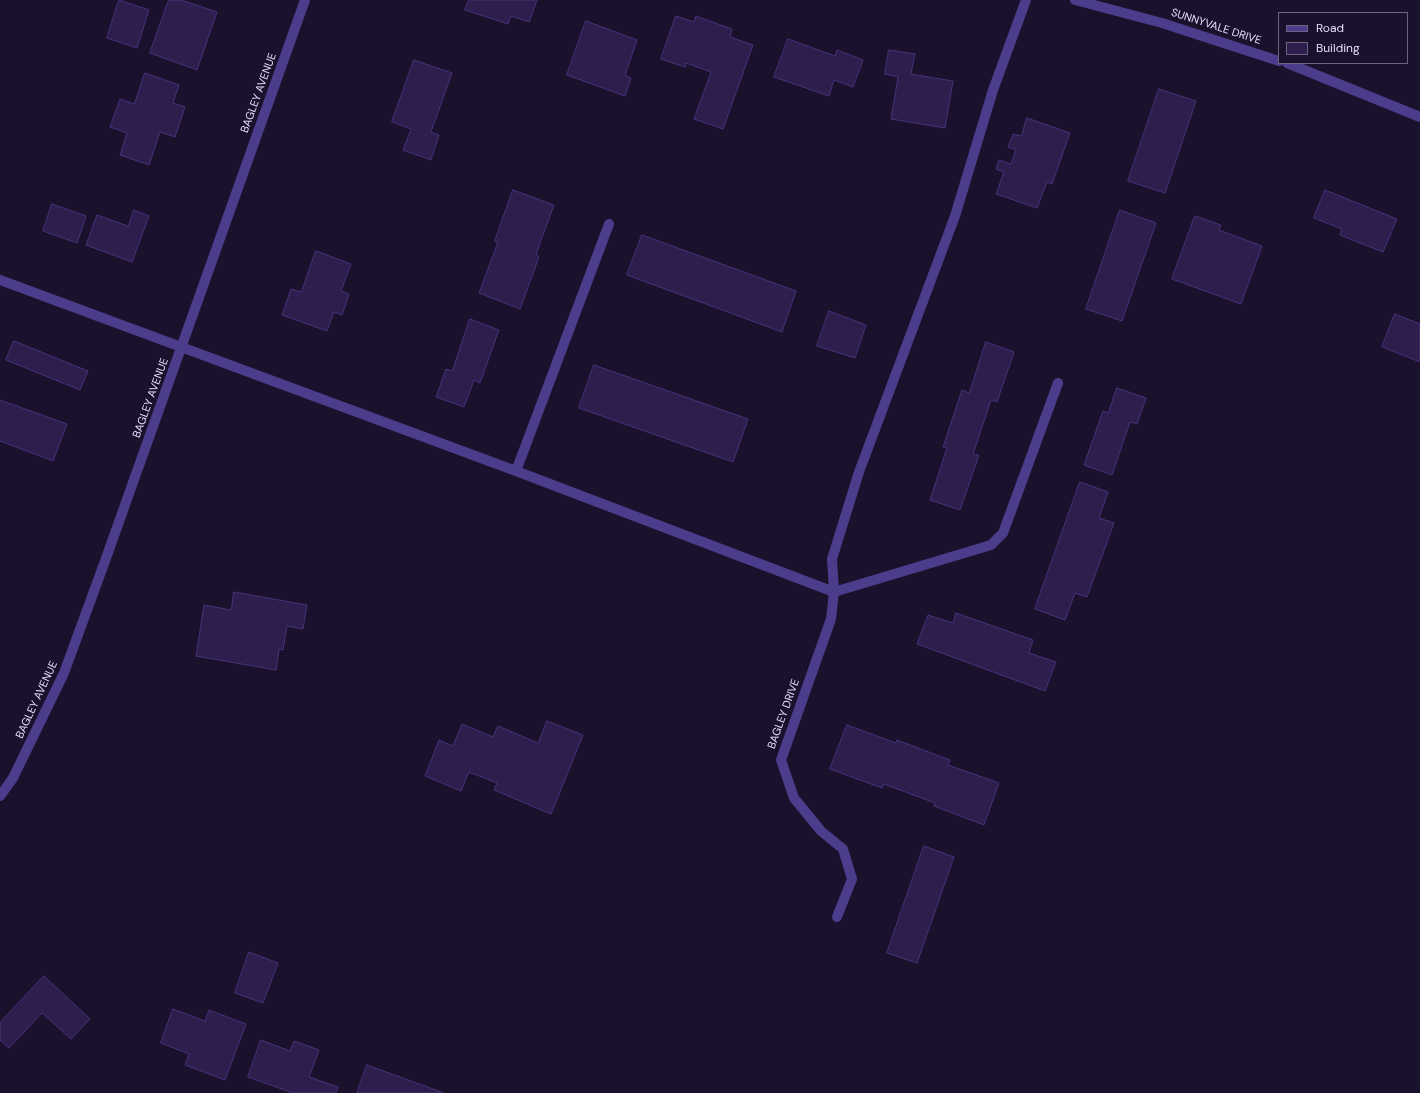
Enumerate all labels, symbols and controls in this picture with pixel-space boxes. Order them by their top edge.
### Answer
street label: SUNNYVALE DRIVE [1169,6,1263,48]
legend [1278,12,1408,64]
text: Road [1316,20,1344,36]
text: Building [1316,40,1360,56]
street label: BAGLEY AVENUE [238,51,280,135]
street label: BAGLEY AVENUE [130,356,172,440]
street label: BAGLEY AVENUE [13,659,61,741]
street label: BAGLEY DRIVE [765,677,803,751]

